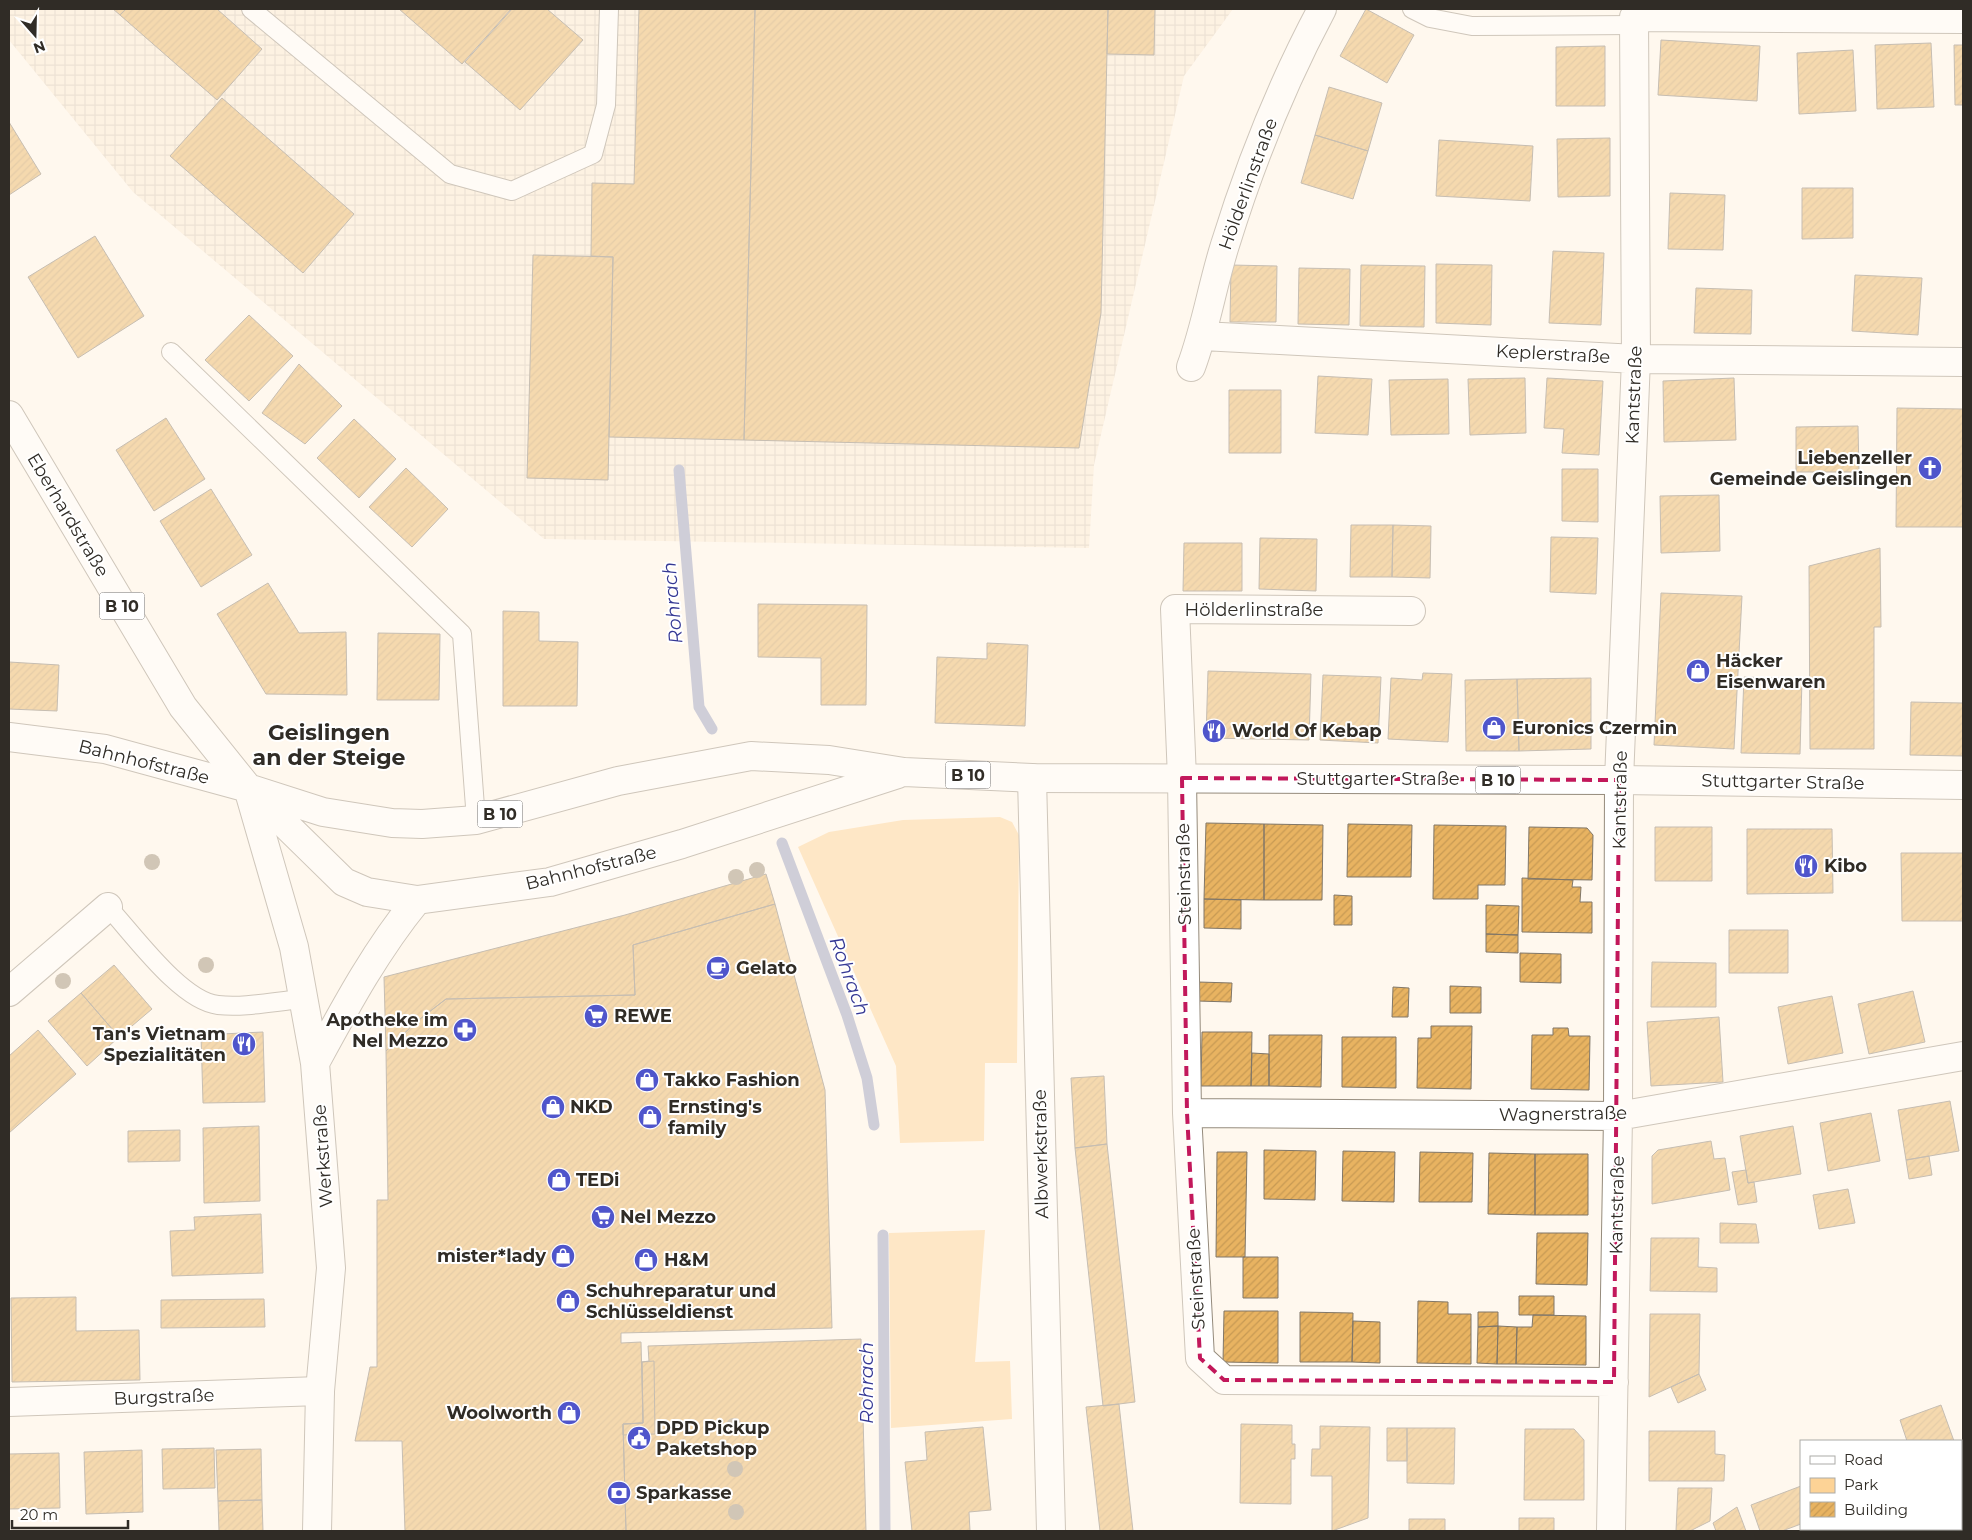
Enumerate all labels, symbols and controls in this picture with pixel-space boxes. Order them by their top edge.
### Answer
north arrow [10,10,60,60]
text: N [31,37,48,58]
street label: Hölderlinstraße [1214,115,1282,253]
street label: Keplerstraße [1495,340,1611,368]
street label: Kantstraße [1621,345,1647,445]
place label: Liebenzeller Gemeinde Geislingen [1710,447,1912,490]
street label: Eberhardstraße [22,449,114,581]
church icon: Liebenzeller Gemeinde Geislingen [1917,455,1943,481]
water label: Rohrach [657,561,688,645]
road number: B 10 [100,592,144,620]
street label: Hölderlinstraße [1185,599,1324,621]
place label: Häcker Eisenwaren [1716,650,1826,693]
shop icon: Häcker Eisenwaren [1685,658,1711,684]
shop icon: Euronics Czermin [1481,715,1507,741]
place label: Euronics Czermin [1512,717,1677,739]
restaurant icon: World Of Kebap [1201,718,1227,744]
district label: Geislingen an der Steige [253,719,406,771]
place label: World Of Kebap [1232,720,1382,742]
street label: Bahnhofstraße [76,735,212,789]
street label: Kantstraße [1608,750,1632,850]
road number: B 10 [946,762,990,788]
road number: B 10 [1476,766,1520,794]
street label: Stuttgarter Straße [1296,768,1460,790]
street label: Stuttgarter Straße [1701,770,1865,794]
road number: B 10 [478,801,522,828]
street label: Steinstraße [1172,823,1196,925]
street label: Bahnhofstraße [523,841,659,895]
restaurant icon: Kibo [1793,853,1819,879]
place label: Kibo [1824,855,1867,877]
water label: Rohrach [825,934,874,1019]
cafe icon: Gelato [705,955,731,981]
place label: Gelato [736,957,797,979]
supermarket icon: REWE [583,1003,609,1029]
place label: REWE [614,1005,672,1027]
place label: Apotheke im Nel Mezzo [325,1009,448,1052]
pharmacy icon: Apotheke im Nel Mezzo [452,1017,478,1043]
place label: Tan's Vietnam Spezialitäten [93,1023,226,1066]
restaurant icon: Tan's Vietnam Spezialitäten [231,1031,257,1057]
shop icon: Takko Fashion [634,1067,660,1093]
place label: Takko Fashion [664,1069,800,1091]
street label: Albwerkstraße [1029,1089,1053,1219]
shop icon: NKD [540,1094,566,1120]
place label: NKD [570,1096,613,1118]
place label: Ernsting's family [668,1096,762,1139]
street label: Wagnerstraße [1499,1102,1627,1126]
street label: Werkstraße [308,1103,338,1208]
shop icon: Ernsting's family [637,1104,663,1130]
street label: Kantstraße [1605,1155,1629,1255]
shop icon: TEDi [546,1167,572,1193]
place label: TEDi [576,1169,620,1191]
supermarket icon: Nel Mezzo [590,1204,616,1230]
place label: Nel Mezzo [620,1206,716,1228]
street label: Steinstraße [1182,1227,1210,1331]
shop icon: mister*lady [550,1243,576,1269]
place label: mister*lady [437,1245,546,1267]
shop icon: H&M [633,1247,659,1273]
place label: H&M [664,1249,709,1271]
place label: Schuhreparatur und Schlüsseldienst [586,1280,776,1323]
shop icon: Schuhreparatur und Schlüsseldienst [555,1288,581,1314]
water label: Rohrach [855,1342,878,1424]
street label: Burgstraße [113,1384,215,1410]
shop icon: Woolworth [556,1400,582,1426]
place label: Woolworth [446,1402,552,1424]
place label: DPD Pickup Paketshop [656,1417,769,1460]
public building icon: DPD Pickup Paketshop [626,1425,652,1451]
legend [1800,1440,1962,1530]
text: Road [1844,1450,1883,1469]
text: Park [1844,1475,1878,1494]
bank icon: Sparkasse [606,1480,632,1506]
place label: Sparkasse [636,1482,732,1504]
scale bar [12,1498,129,1530]
text: Building [1844,1500,1908,1519]
text: 20 m [20,1505,58,1524]

